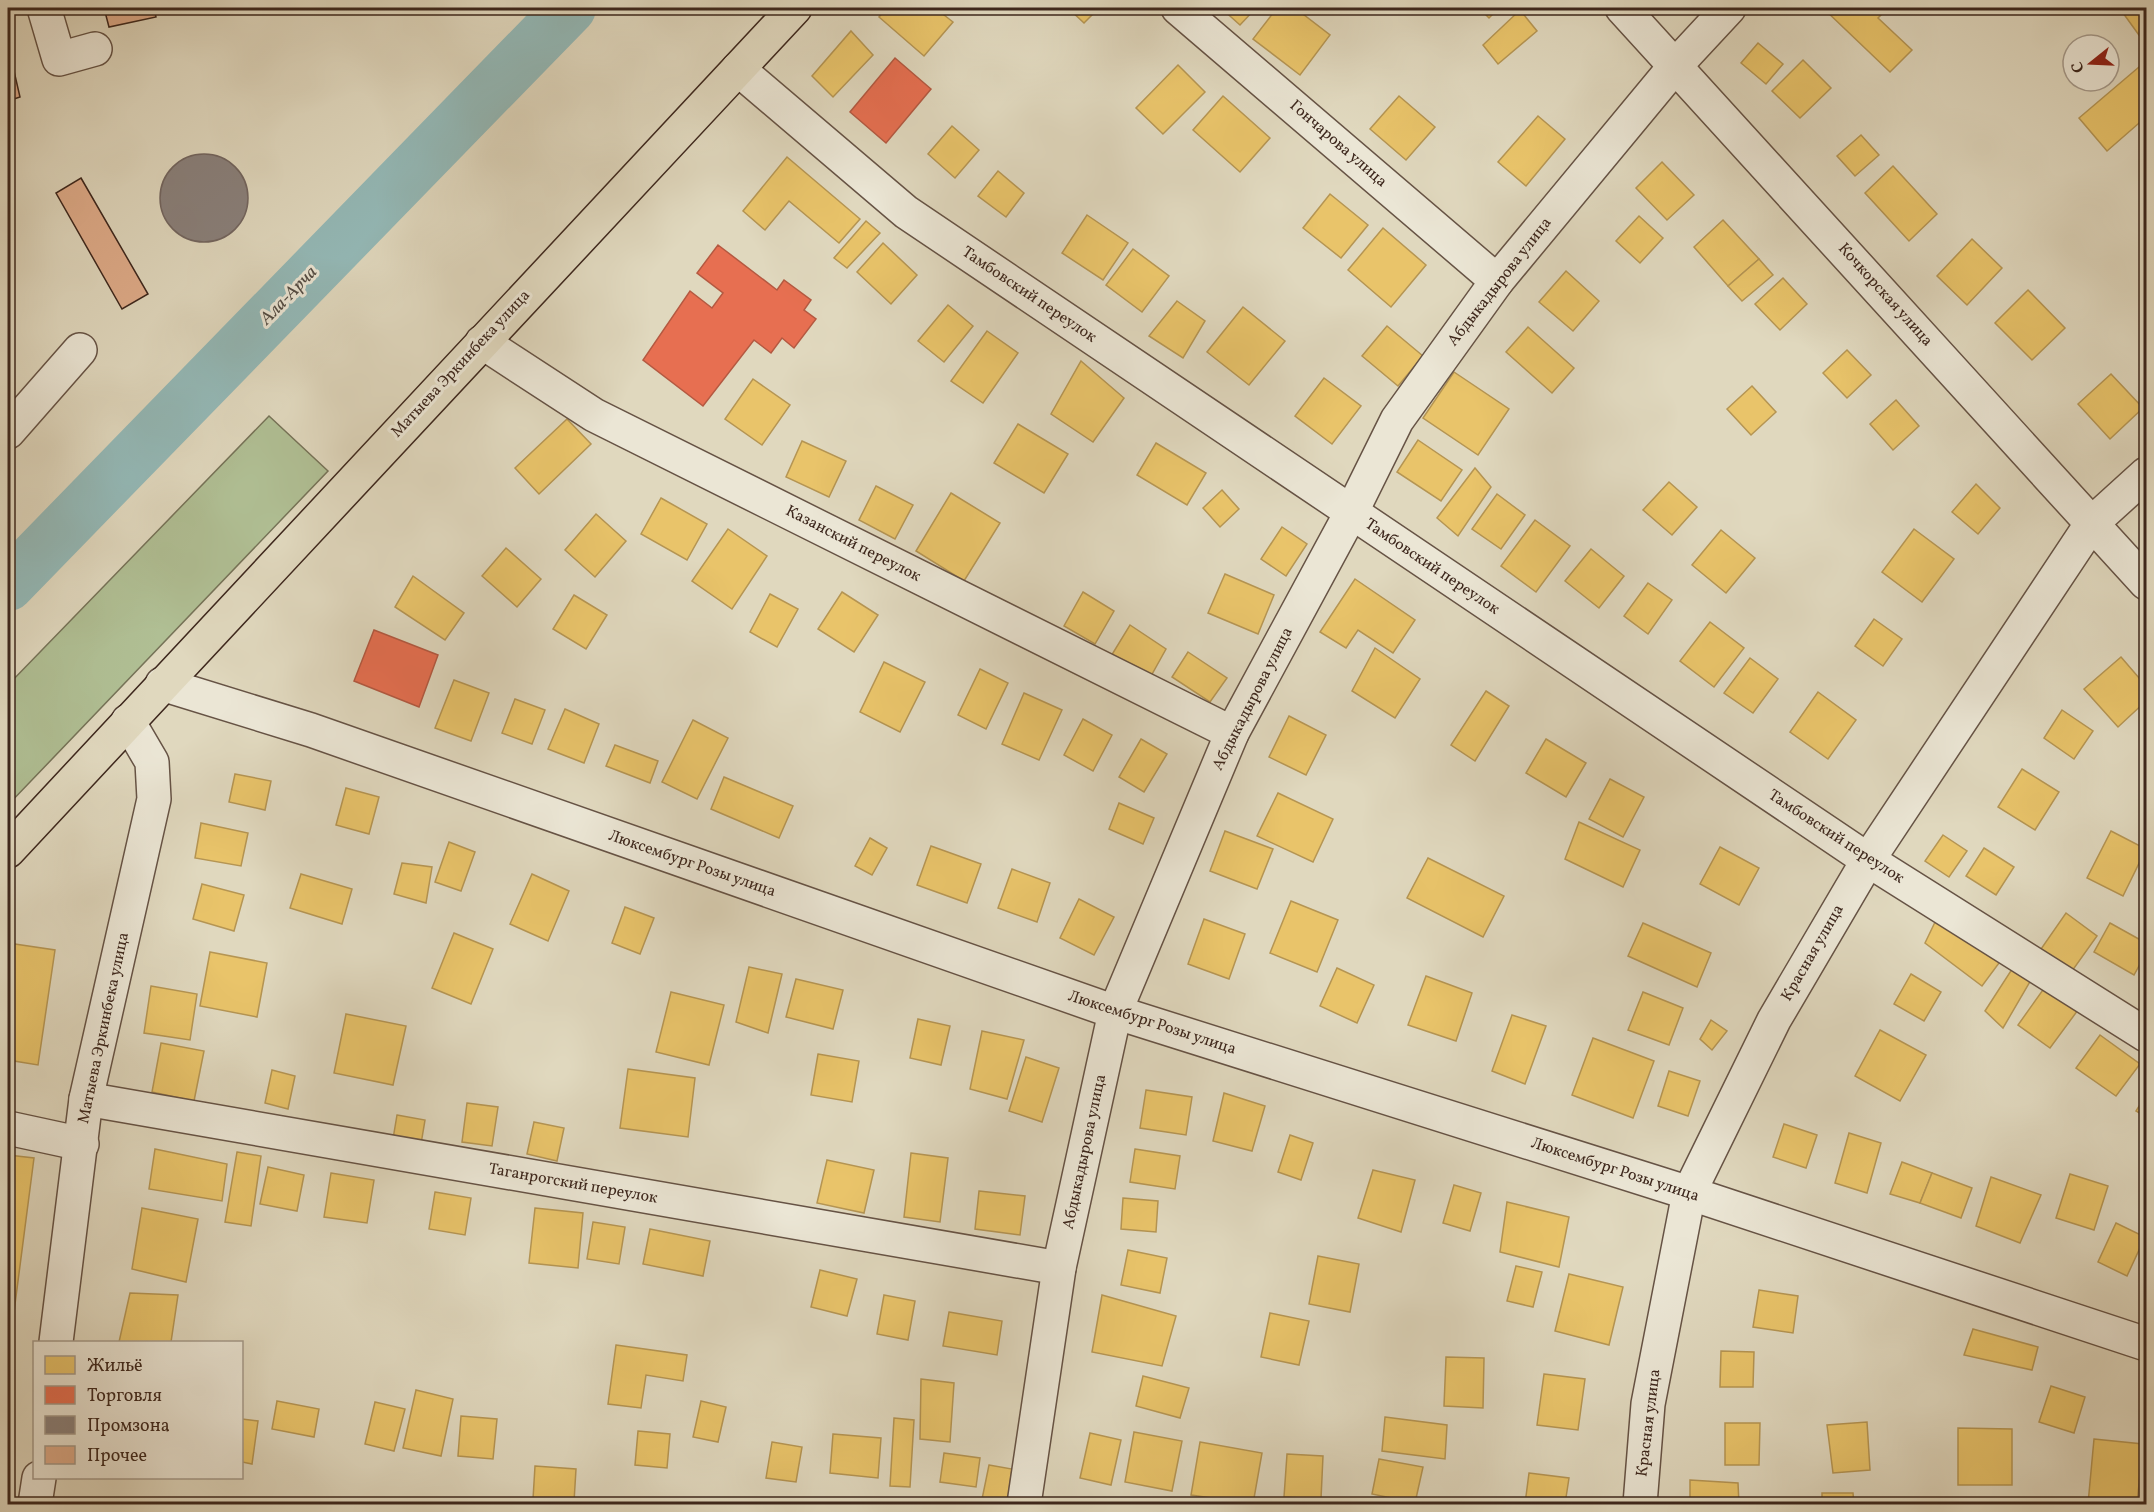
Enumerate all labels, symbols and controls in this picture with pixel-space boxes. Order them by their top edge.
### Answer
north arrow [2061,33,2121,93]
text: С [2067,59,2091,75]
street label: Гончарова улица [1284,95,1392,193]
street label: Абдыкадырова улица [1443,213,1557,351]
street label: Кочкорская улица [1832,238,1938,352]
street label: Тамбовский переулок [957,242,1101,349]
water label: Ала-Арча [254,261,324,332]
street label: Матыева Эркинбека улица [386,285,536,443]
street label: Казанский переулок [782,500,925,588]
street label: Тамбовский переулок [1360,514,1504,621]
street label: Абдыкадырова улица [1207,624,1299,774]
street label: Тамбовский переулок [1764,785,1909,890]
street label: Люксембург Розы улица [605,825,779,903]
street label: Красная улица [1776,901,1850,1005]
street label: Матыева Эркинбека улица [73,930,135,1126]
street label: Люксембург Розы улица [1065,985,1239,1061]
street label: Абдыкадырова улица [1058,1072,1112,1232]
street label: Люксембург Розы улица [1528,1132,1702,1208]
street label: Таганрогский переулок [487,1158,660,1210]
legend [33,1341,243,1479]
text: Жильё [87,1354,143,1379]
street label: Красная улица [1631,1368,1667,1478]
text: Торговля [87,1384,162,1409]
text: Промзона [87,1414,170,1439]
text: Прочее [87,1444,147,1469]

